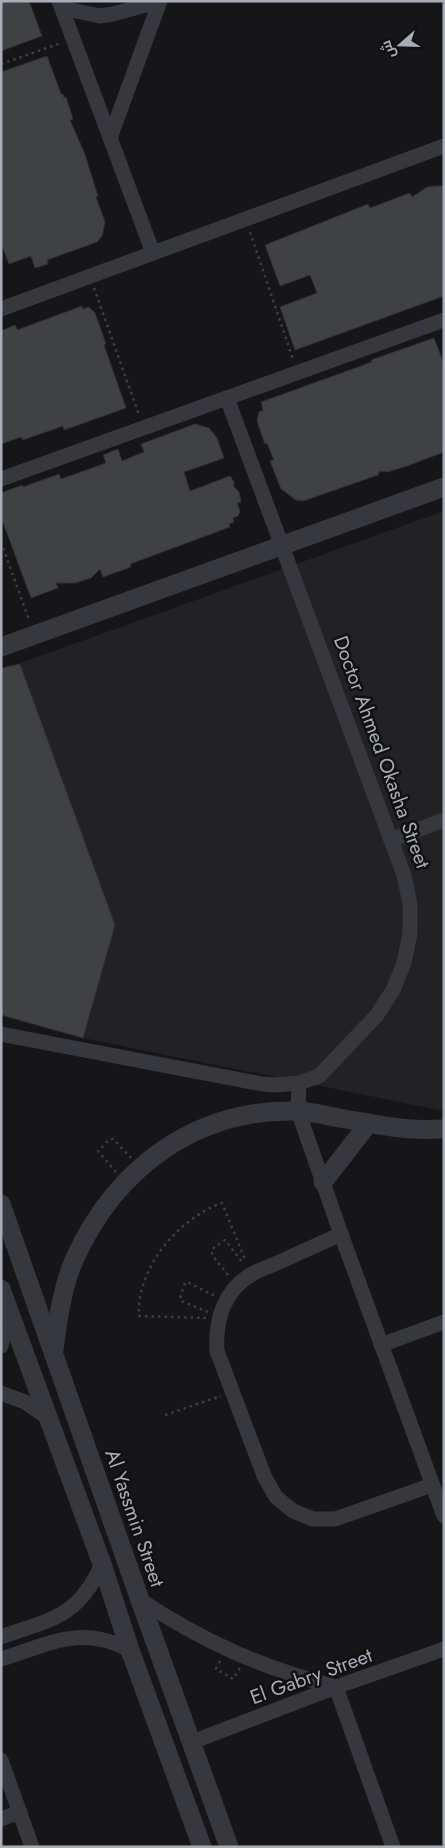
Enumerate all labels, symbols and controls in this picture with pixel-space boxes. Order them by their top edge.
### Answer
north arrow [375,20,425,70]
text: ش [375,38,400,61]
street label: Doctor Ahmed Okasha Street [326,632,437,873]
street label: Al Yassmin Street [97,1445,172,1591]
street label: El Gabry Street [246,1641,377,1712]

